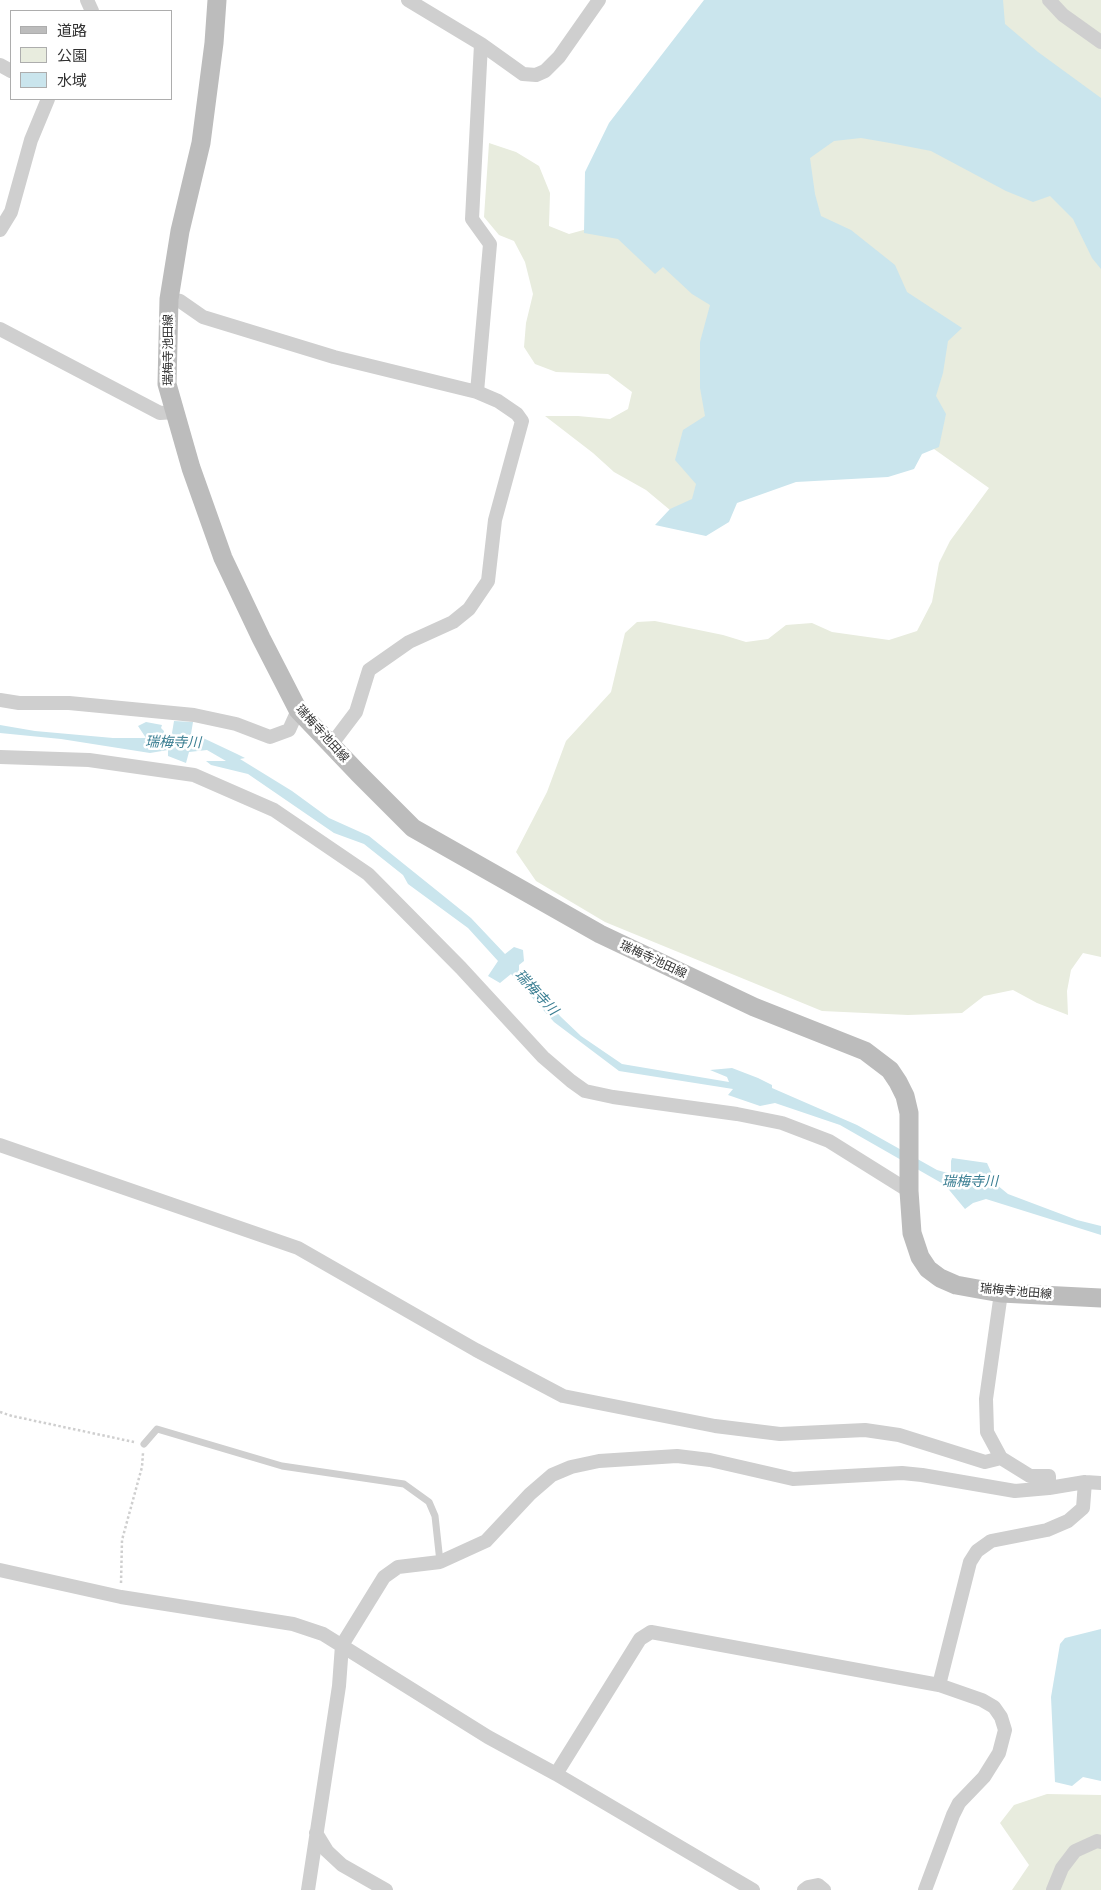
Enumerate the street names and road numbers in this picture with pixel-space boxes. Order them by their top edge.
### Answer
street label: 瑞梅寺池田線 [162,314,176,386]
street label: 瑞梅寺池田線 [293,702,351,766]
street label: 瑞梅寺池田線 [617,938,689,982]
street label: 瑞梅寺池田線 [980,1282,1052,1302]

